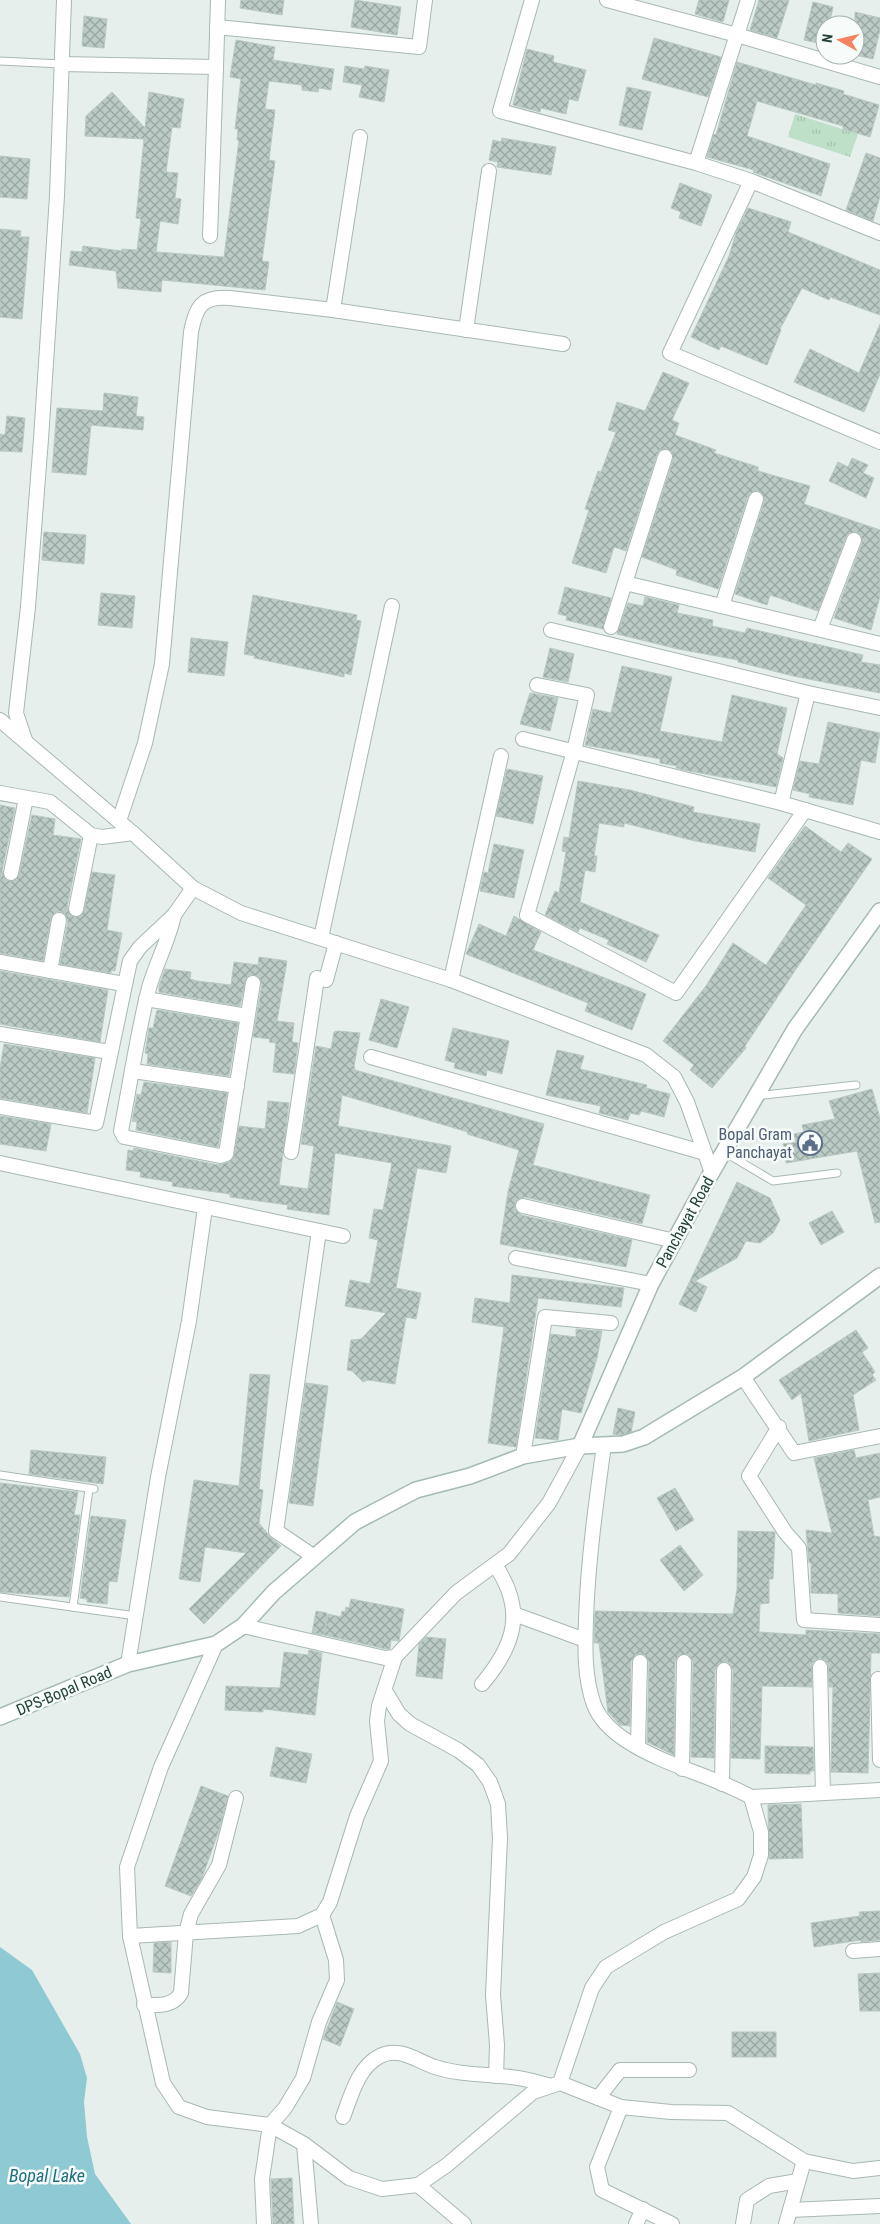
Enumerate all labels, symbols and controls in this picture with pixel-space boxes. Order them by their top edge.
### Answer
north arrow [815,15,865,65]
text: N [819,33,836,44]
place label: Bopal Gram Panchayat [719,1125,792,1162]
public building icon: Bopal Gram Panchayat [797,1130,823,1156]
street label: Panchayat Road [652,1173,718,1271]
street label: DPS-Bopal Road [13,1662,115,1720]
water label: Bopal Lake [9,2165,85,2186]

